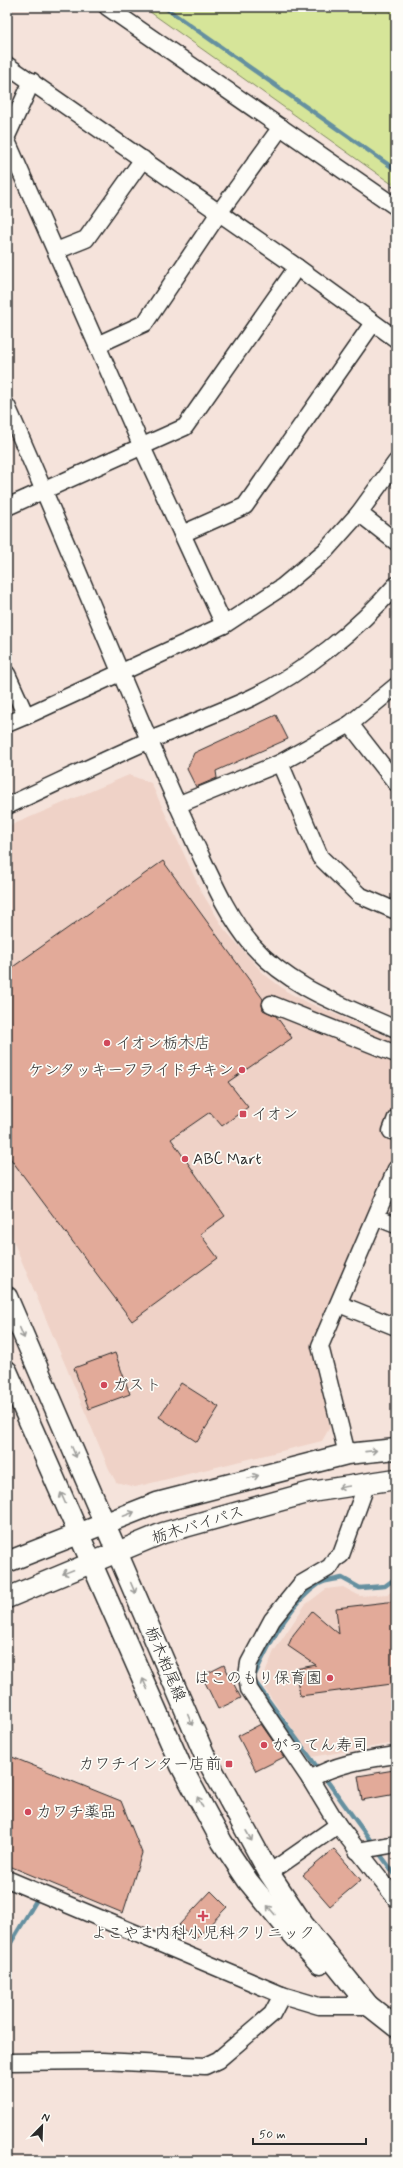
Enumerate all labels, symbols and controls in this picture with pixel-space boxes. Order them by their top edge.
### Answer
place label: イオン栃木店 [115,1033,210,1054]
marker: イオン栃木店 [102,1038,112,1048]
place label: ケンタッキーフライドチキン [28,1060,234,1081]
marker: ケンタッキーフライドチキン [237,1065,247,1075]
place label: イオン [251,1104,298,1125]
marker: イオン [238,1109,248,1119]
place label: ABC Mart [193,1149,261,1170]
marker: ABC Mart [180,1154,190,1164]
one-way arrow [19,1326,27,1338]
place label: ガスト [112,1375,162,1396]
marker: ガスト [99,1380,109,1390]
one-way arrow [71,1446,78,1458]
one-way arrow [364,1447,377,1455]
one-way arrow [246,1473,259,1480]
one-way arrow [338,1483,351,1491]
one-way arrow [59,1493,67,1505]
street label: 栃木バイパス [149,1501,247,1549]
one-way arrow [122,1510,134,1518]
one-way arrow [63,1569,75,1577]
one-way arrow [130,1582,137,1594]
street label: 栃木粕尾線 [140,1623,190,1705]
place label: はこのもり保育園 [194,1668,322,1689]
marker: はこのもり保育園 [325,1673,335,1683]
one-way arrow [141,1678,148,1690]
one-way arrow [187,1714,194,1726]
place label: がってん寿司 [272,1735,368,1756]
marker: がってん寿司 [259,1740,269,1750]
place label: カワチインター店前 [79,1754,221,1775]
marker: カワチインター店前 [224,1759,234,1769]
one-way arrow [196,1796,203,1808]
place label: カワチ薬品 [36,1802,116,1823]
marker: カワチ薬品 [23,1807,33,1817]
one-way arrow [245,1830,253,1842]
one-way arrow [267,1904,276,1915]
marker: よこやま内科小児科クリニック [197,1910,209,1922]
place label: よこやま内科小児科クリニック [91,1923,315,1944]
north arrow [22,2106,62,2146]
text: N [39,2110,52,2126]
scale bar [253,2120,366,2146]
text: 50 m [259,2127,286,2143]

